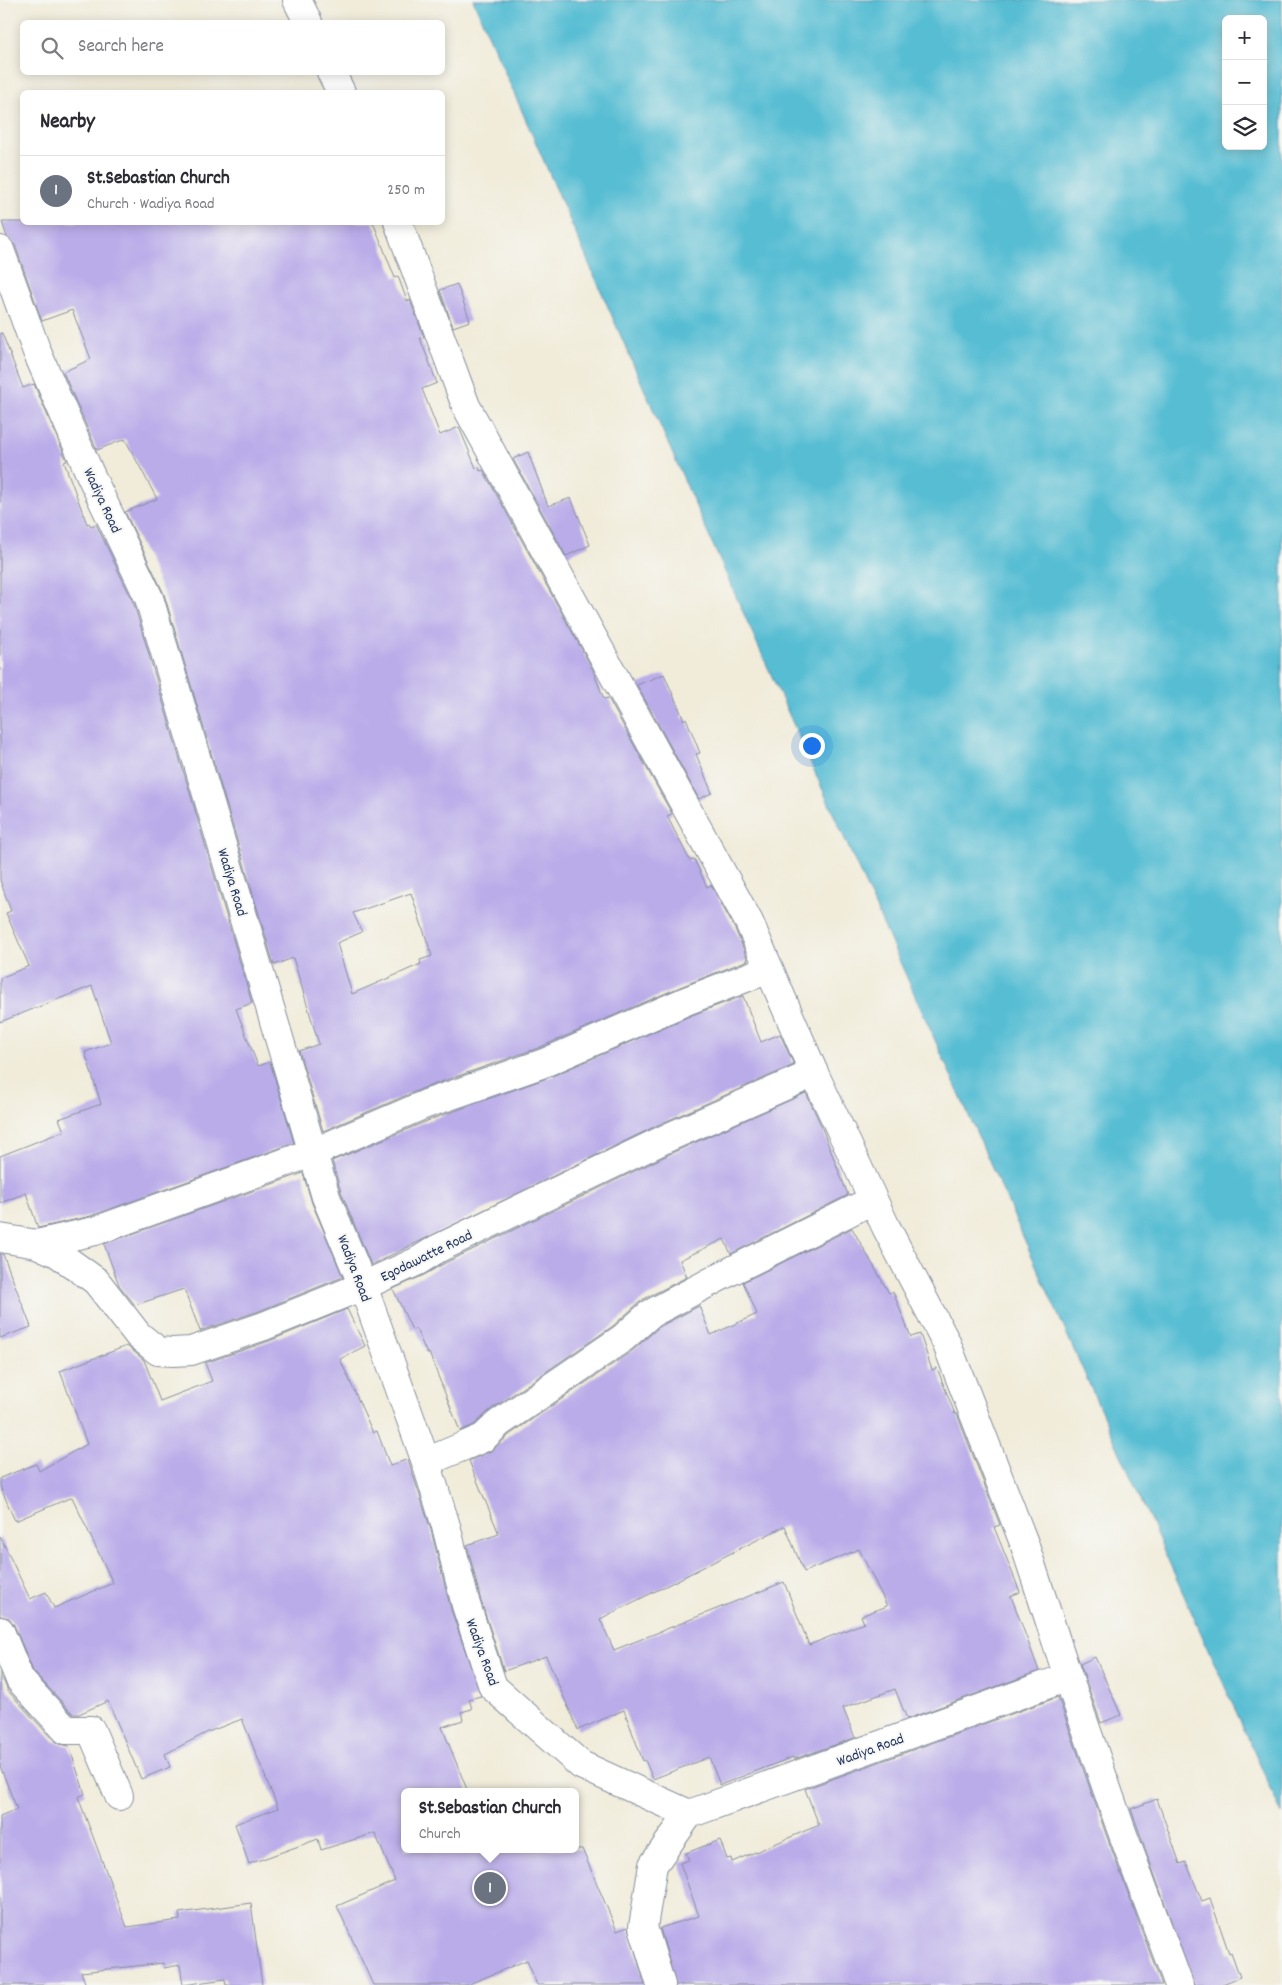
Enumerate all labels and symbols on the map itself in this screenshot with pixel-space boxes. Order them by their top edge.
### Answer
street label: Wadiya Road [76,464,126,537]
your location [799,733,825,759]
street label: Wadiya Road [210,846,252,919]
street label: Egodawatte Road [377,1225,477,1289]
street label: Wadiya Road [330,1232,376,1305]
street label: Wadiya Road [459,1616,503,1689]
street label: Wadiya Road [834,1729,907,1773]
pin: 1 [474,1869,506,1907]

